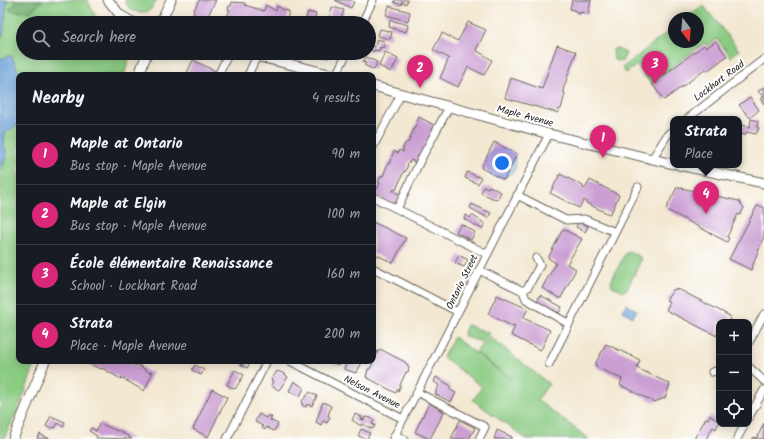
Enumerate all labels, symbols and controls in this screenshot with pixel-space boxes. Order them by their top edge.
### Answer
north arrow [668,12,704,48]
search box [16,16,376,60]
text: Search here [62,26,136,50]
icon: search [30,27,52,49]
pin: 3 [642,51,668,84]
pin: 2 [407,55,433,88]
street label: Lockhart Road [690,56,749,106]
text: Nearby [32,85,84,112]
text: 4 results [312,88,360,109]
street label: Maple Avenue [495,101,555,131]
popup [670,116,742,168]
text: Strata [685,120,727,144]
pin: 1 [590,125,616,158]
text: Maple at Ontario [70,132,183,156]
text: 1 [43,144,47,165]
text: 90 m [332,144,360,165]
text: Place [685,144,713,165]
your location [492,153,512,173]
text: Bus stop · Maple Avenue [70,156,207,177]
pin: 4 [693,181,719,214]
text: Maple at Elgin [70,192,166,216]
text: 2 [41,204,49,225]
text: 100 m [327,204,360,225]
text: Bus stop · Maple Avenue [70,216,207,237]
text: École élémentaire Renaissance [70,252,273,276]
street label: Ontario Street [442,252,482,312]
text: 3 [41,264,49,285]
text: 160 m [327,264,360,285]
text: School · Lockhart Road [70,276,197,297]
text: Strata [70,312,113,336]
map controls [716,319,752,427]
button: + [716,319,752,355]
text: 4 [41,324,49,345]
text: 200 m [324,324,360,345]
text: Place · Maple Avenue [70,336,187,357]
button: − [716,355,752,391]
street label: Nelson Avenue [341,371,403,413]
button: locate [716,391,752,427]

